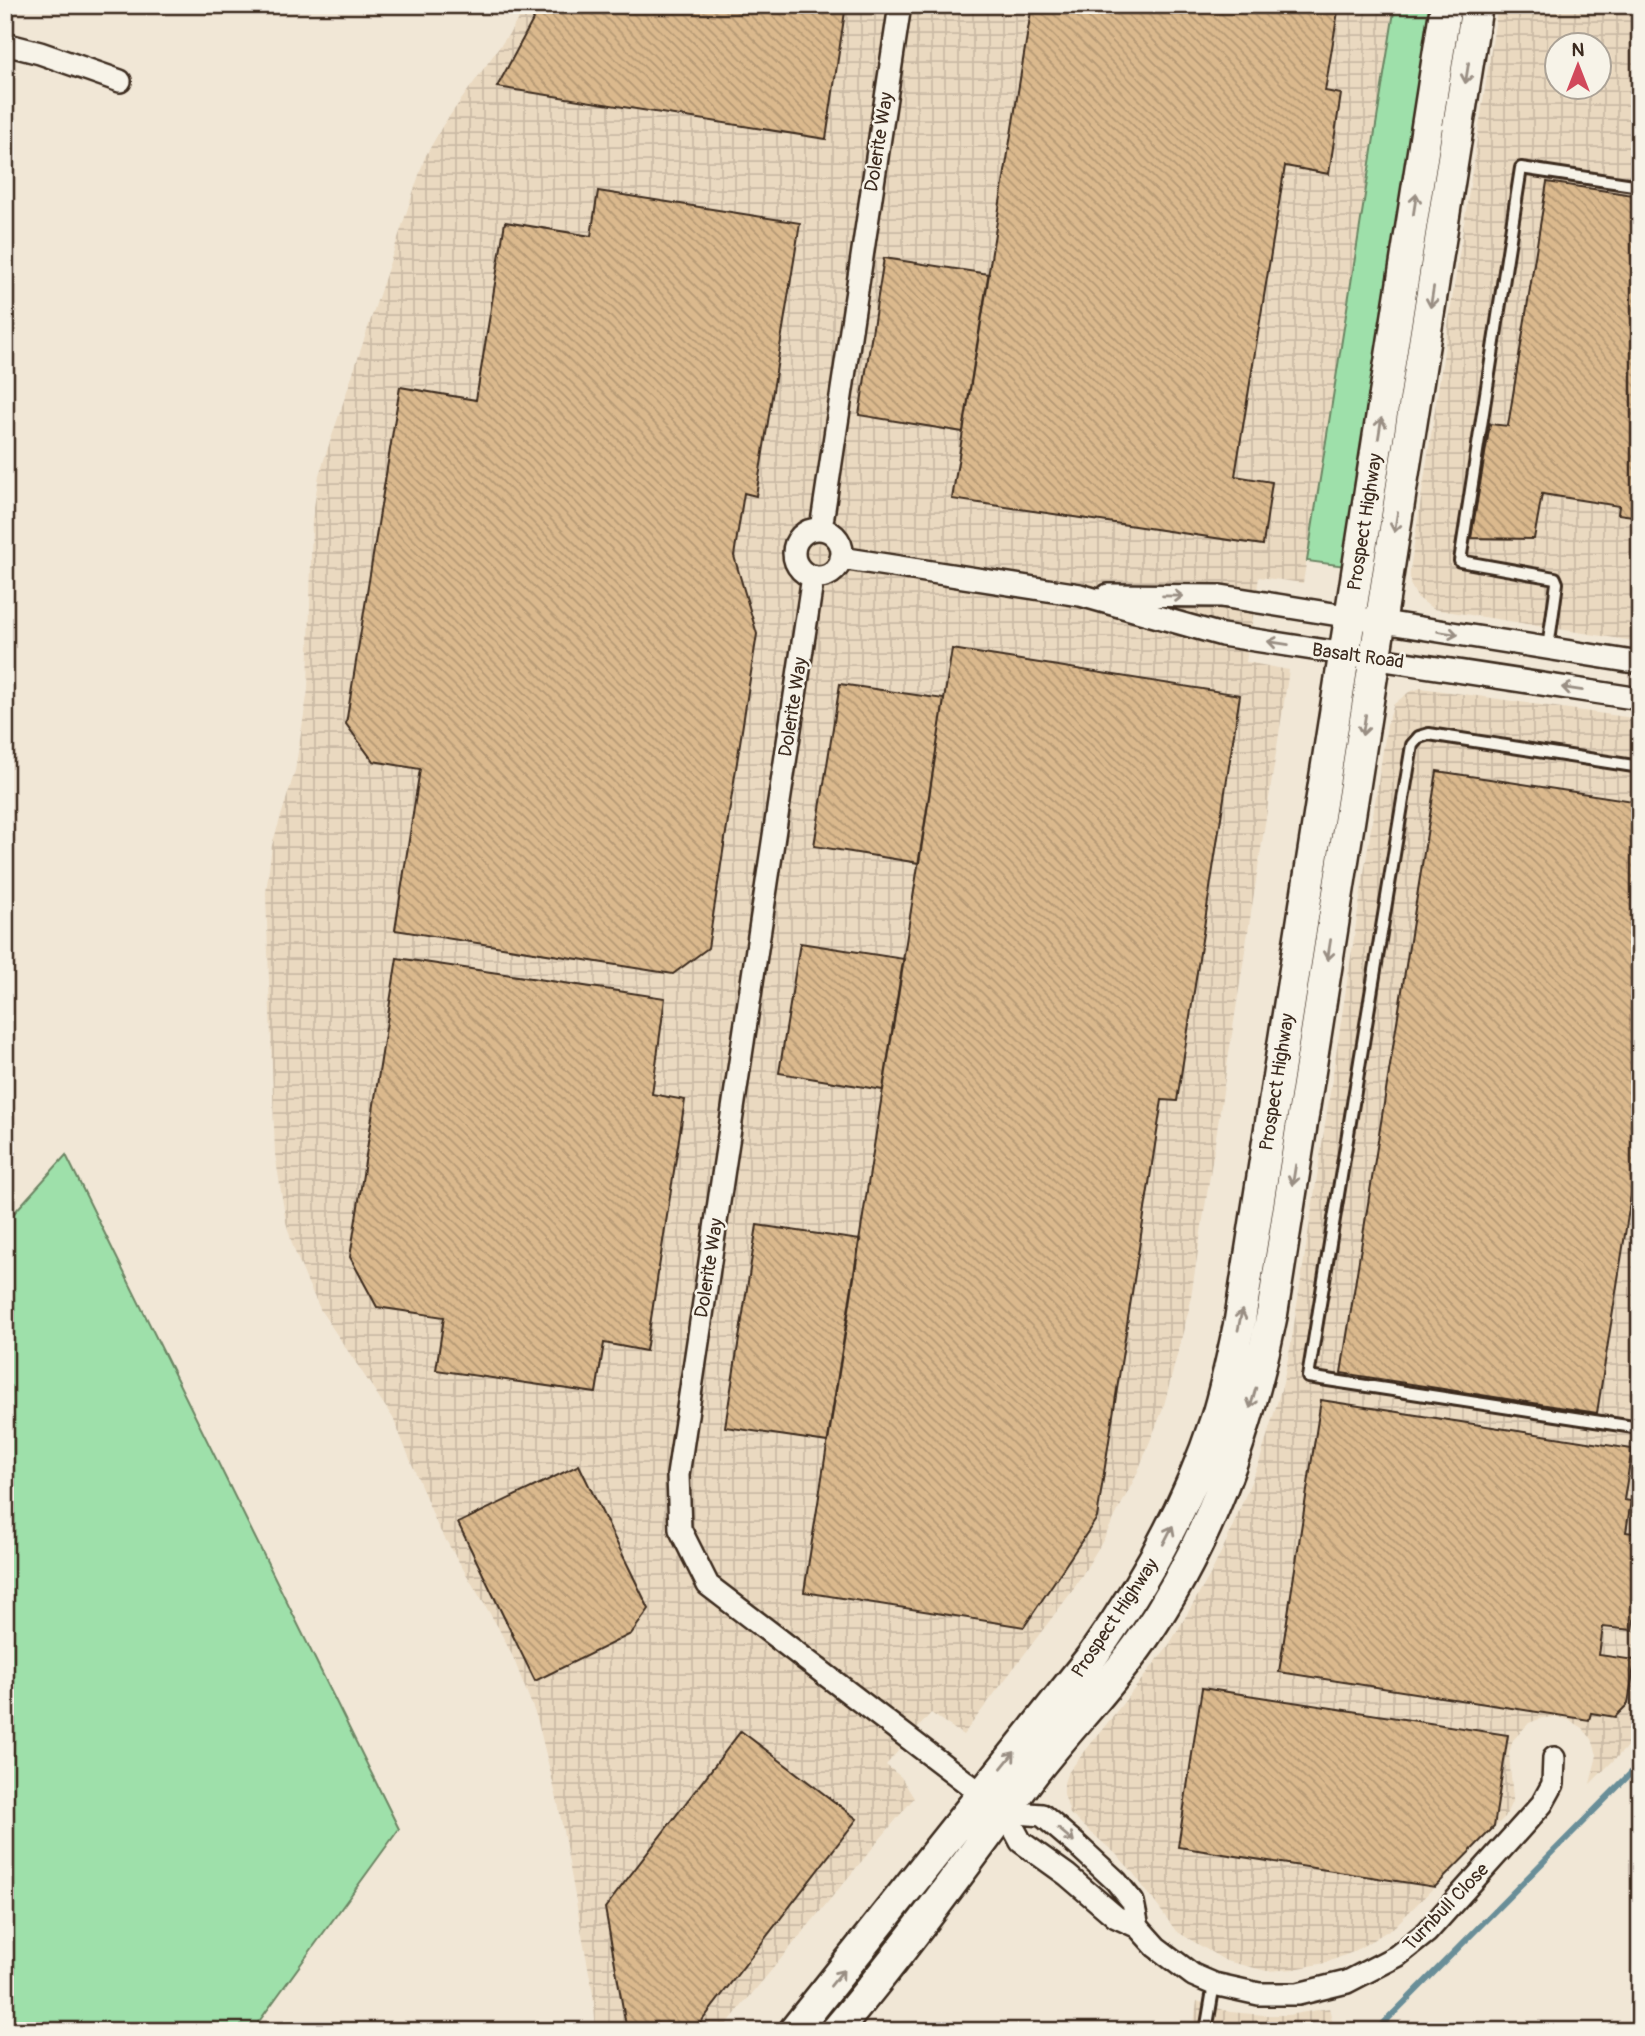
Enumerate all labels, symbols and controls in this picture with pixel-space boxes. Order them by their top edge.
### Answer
north arrow [1544,32,1614,102]
text: N [1572,38,1585,62]
one-way arrow [1460,61,1473,84]
street label: Dolerite Way [859,90,899,194]
one-way arrow [1409,193,1422,216]
one-way arrow [1425,286,1438,308]
one-way arrow [1374,417,1387,440]
street label: Prospect Highway [1342,452,1388,592]
one-way arrow [1389,510,1402,533]
one-way arrow [1161,589,1184,603]
one-way arrow [1436,627,1459,640]
one-way arrow [1267,637,1289,650]
street label: Basalt Road [1310,638,1406,674]
street label: Dolerite Way [773,655,813,759]
one-way arrow [1561,682,1584,695]
one-way arrow [1357,713,1370,736]
one-way arrow [1322,938,1335,961]
street label: Prospect Highway [1254,1012,1300,1152]
one-way arrow [1287,1163,1300,1186]
street label: Dolerite Way [689,1216,729,1320]
one-way arrow [1233,1309,1247,1332]
one-way arrow [1246,1387,1259,1409]
one-way arrow [1161,1525,1175,1546]
street label: Prospect Highway [1066,1554,1164,1682]
one-way arrow [1001,1752,1016,1770]
one-way arrow [1057,1827,1075,1843]
street label: Turnbull Close [1398,1857,1494,1956]
one-way arrow [829,1969,845,1987]

